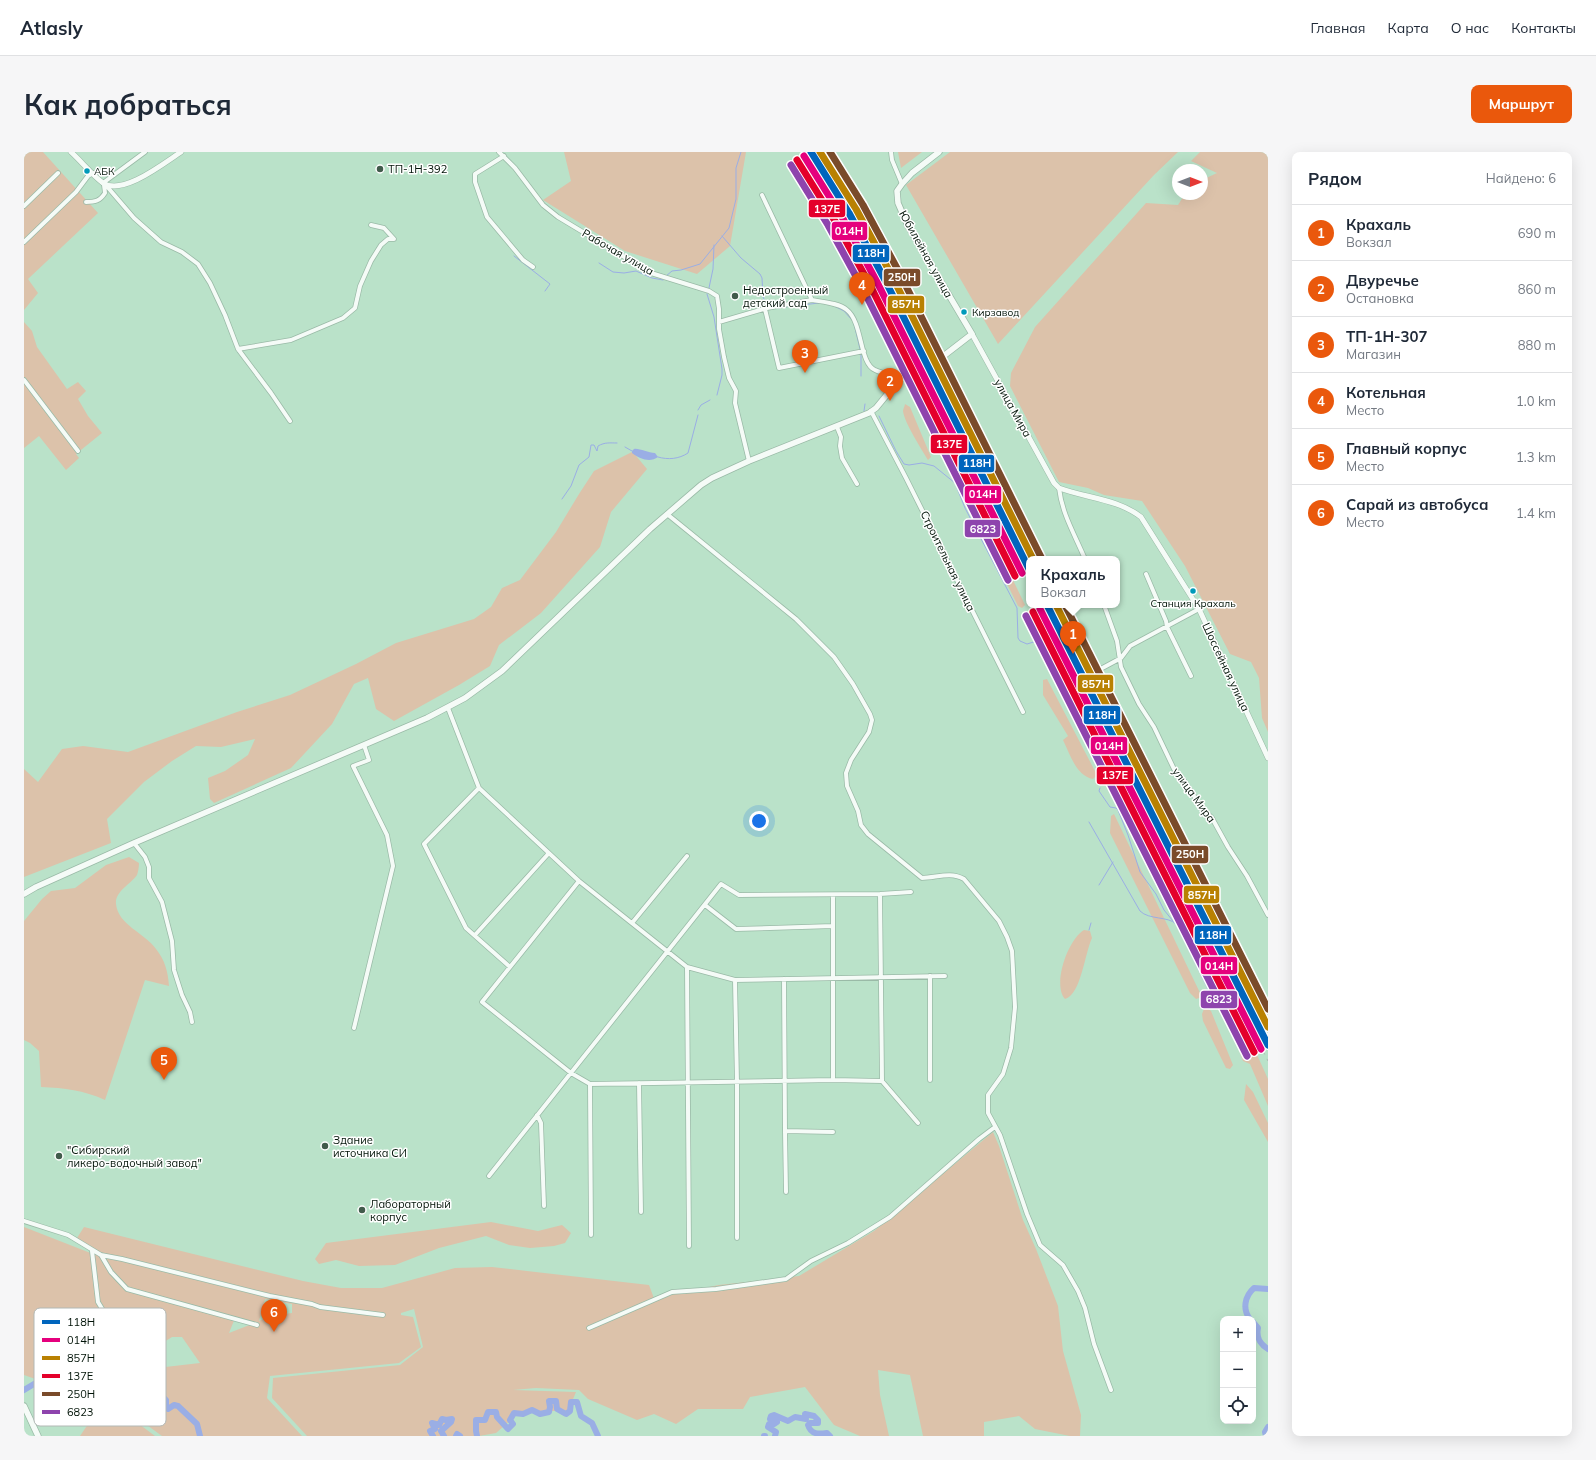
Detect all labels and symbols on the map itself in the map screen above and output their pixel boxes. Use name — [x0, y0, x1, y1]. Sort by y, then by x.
place label: ТП-1Н-392 — [388, 162, 448, 176]
marker: ТП-1Н-392 — [375, 164, 385, 174]
north arrow — [1172, 164, 1208, 200]
place label: АБК — [94, 165, 115, 178]
marker: АБК — [82, 166, 92, 176]
line badge: 137Е — [808, 199, 846, 218]
text: 137Е — [814, 202, 841, 216]
street label: Юбилейная улица — [896, 208, 956, 300]
line badge: 014Н — [831, 221, 868, 241]
text: 014Н — [835, 224, 863, 238]
street label: Рабочая улица — [580, 226, 656, 278]
line badge: 118Н — [852, 244, 890, 263]
text: 118Н — [857, 246, 885, 260]
line badge: 250Н — [883, 268, 921, 287]
text: 250Н — [888, 270, 916, 284]
pin: 4 — [849, 272, 875, 305]
place label: Недостроенный детский сад — [743, 283, 828, 310]
marker: Недостроенный детский сад — [730, 291, 740, 301]
line badge: 857Н — [887, 295, 925, 314]
text: 857Н — [892, 297, 920, 311]
place label: Кирзавод — [972, 306, 1019, 319]
marker: Кирзавод — [959, 307, 969, 317]
pin: 3 — [792, 340, 818, 373]
pin: 2 — [877, 368, 903, 401]
street label: улица Мира — [991, 376, 1035, 440]
line badge: 137Е — [930, 434, 968, 454]
text: 137Е — [936, 437, 963, 451]
line badge: 118Н — [958, 454, 995, 473]
text: 118Н — [963, 456, 991, 470]
line badge: 014Н — [964, 485, 1002, 504]
text: 014Н — [969, 487, 997, 501]
street label: Строительная улица — [918, 508, 978, 614]
line badge: 6823 — [964, 519, 1001, 538]
text: 6823 — [970, 522, 997, 536]
marker: Станция Крахаль — [1188, 586, 1198, 596]
place label: Станция Крахаль — [1150, 597, 1236, 610]
street label: Шоссейная улица — [1199, 620, 1253, 714]
pin: 1 — [1060, 621, 1086, 654]
line badge: 857Н — [1077, 674, 1114, 693]
text: 857Н — [1082, 677, 1110, 691]
line badge: 118Н — [1083, 705, 1121, 725]
text: 118Н — [1088, 708, 1116, 722]
line badge: 014Н — [1090, 736, 1128, 755]
text: 014Н — [1095, 739, 1123, 753]
street label: улица Мира — [1169, 765, 1219, 825]
line badge: 137Е — [1096, 766, 1134, 785]
text: 137Е — [1102, 768, 1129, 782]
your location — [749, 811, 769, 831]
line badge: 250Н — [1171, 845, 1209, 864]
text: 250Н — [1176, 847, 1204, 861]
line badge: 857Н — [1183, 885, 1220, 904]
text: 857Н — [1188, 888, 1216, 902]
line badge: 118Н — [1194, 925, 1232, 945]
text: 118Н — [1199, 928, 1227, 942]
line badge: 014Н — [1200, 956, 1238, 975]
text: 014Н — [1205, 959, 1233, 973]
line badge: 6823 — [1200, 990, 1238, 1009]
text: 6823 — [1206, 992, 1233, 1006]
pin: 5 — [151, 1047, 177, 1080]
place label: Здание источника СИ — [333, 1133, 407, 1160]
marker: Здание источника СИ — [320, 1141, 330, 1151]
place label: "Сибирский ликеро-водочный завод" — [67, 1143, 202, 1170]
marker: "Сибирский ликеро-водочный завод" — [54, 1151, 64, 1161]
place label: Лабораторный корпус — [370, 1197, 451, 1224]
marker: Лабораторный корпус — [357, 1205, 367, 1215]
pin: 6 — [261, 1299, 287, 1332]
legend — [34, 1308, 166, 1426]
text: 118Н — [67, 1315, 95, 1329]
text: 014Н — [67, 1333, 95, 1347]
text: 857Н — [67, 1351, 95, 1365]
text: 137Е — [67, 1369, 93, 1383]
text: 250Н — [67, 1387, 95, 1401]
text: 6823 — [67, 1405, 93, 1419]

